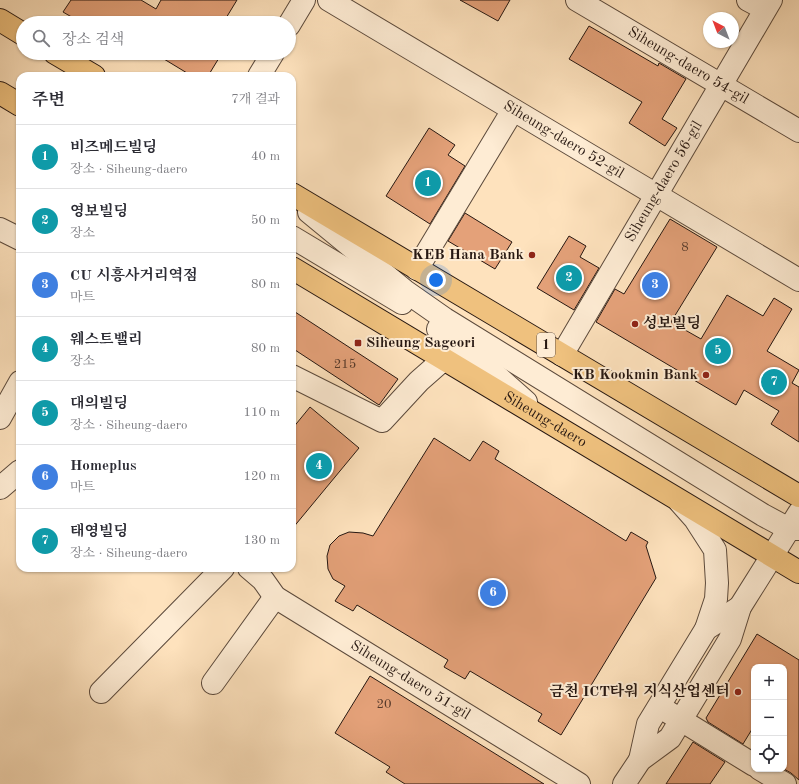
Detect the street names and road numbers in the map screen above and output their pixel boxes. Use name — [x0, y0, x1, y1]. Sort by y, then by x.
street label: Siheung-daero 54-gil — [625, 24, 751, 107]
street label: Siheung-daero 52-gil — [501, 98, 626, 181]
street label: Siheung-daero 56-gil — [623, 119, 705, 245]
road number: 1 — [537, 333, 555, 357]
street label: Siheung-daero — [501, 389, 589, 450]
street label: Siheung-daero 51-gil — [348, 638, 473, 723]

